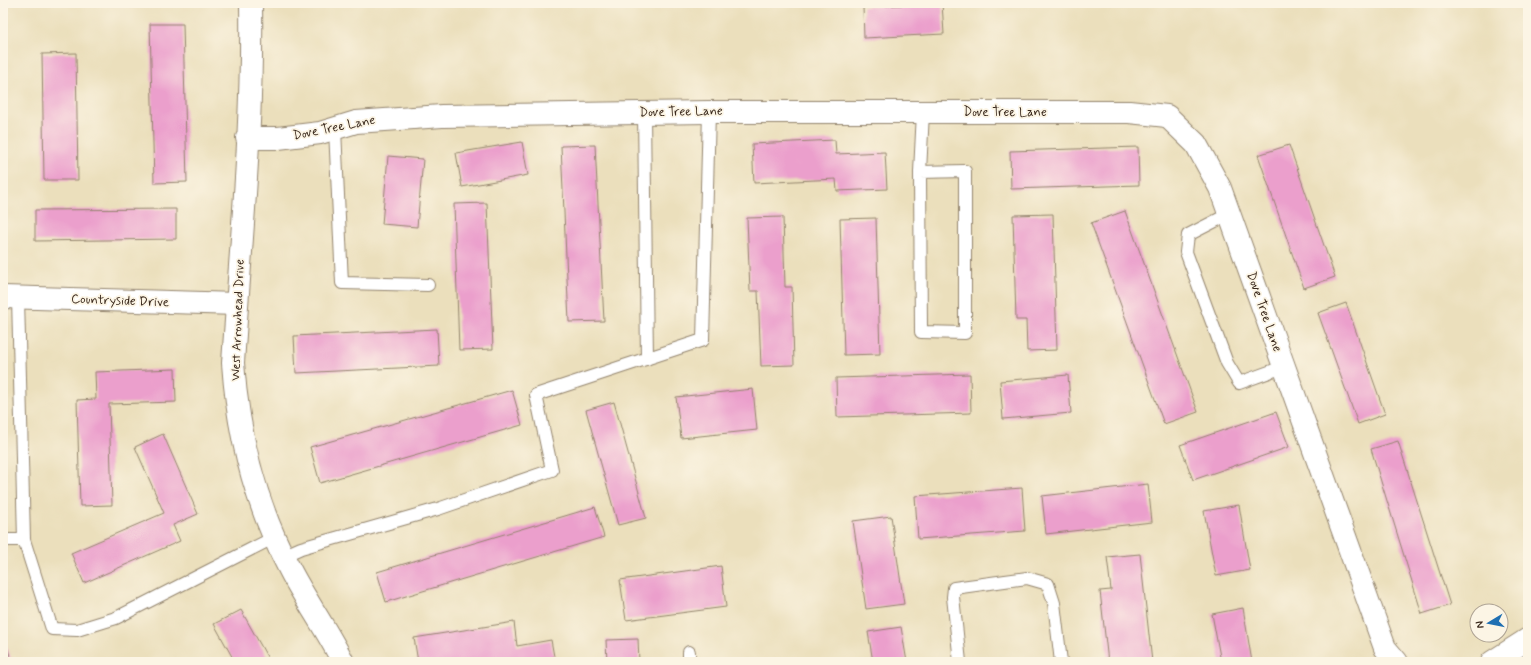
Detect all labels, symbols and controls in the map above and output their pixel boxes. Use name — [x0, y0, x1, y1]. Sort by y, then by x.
street label: Dove Tree Lane — [639, 103, 723, 121]
street label: Dove Tree Lane — [963, 104, 1047, 121]
street label: Dove Tree Lane — [291, 112, 377, 144]
street label: West Arrowhead Drive — [227, 259, 249, 381]
street label: Dove Tree Lane — [1242, 270, 1286, 354]
street label: Countryside Drive — [71, 291, 169, 311]
north arrow — [1469, 603, 1509, 643]
text: N — [1473, 620, 1488, 629]

